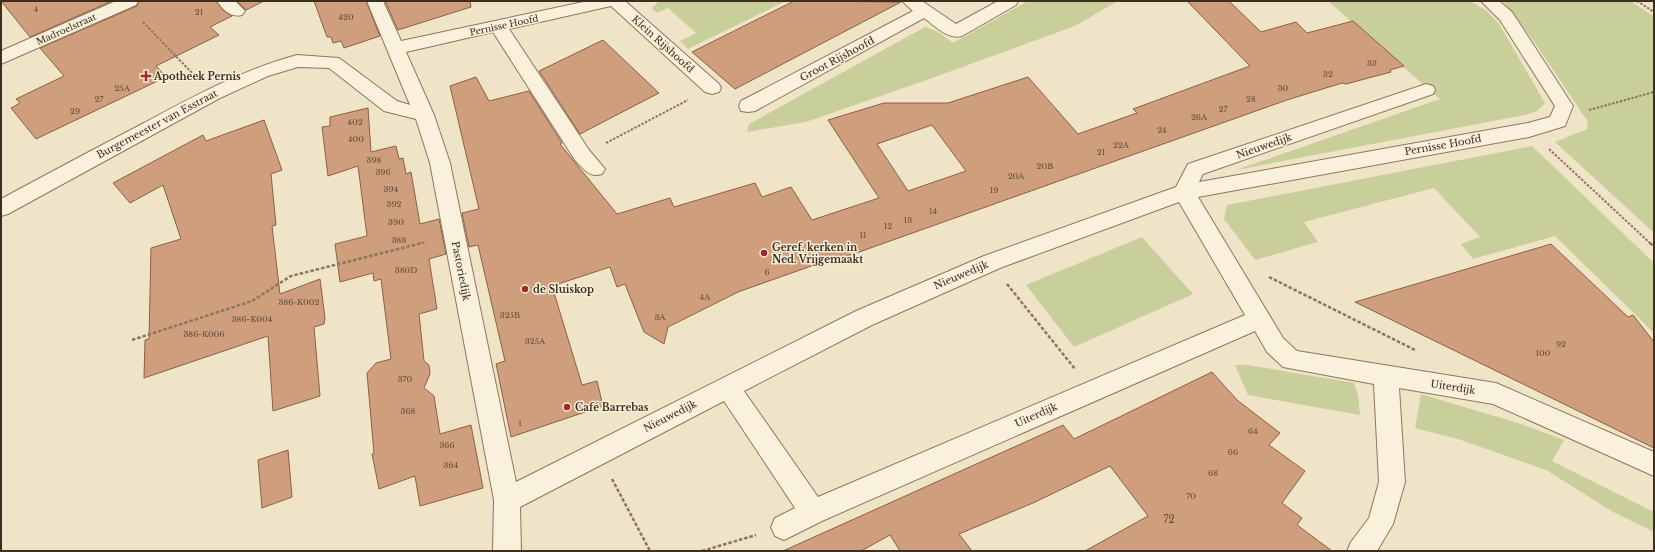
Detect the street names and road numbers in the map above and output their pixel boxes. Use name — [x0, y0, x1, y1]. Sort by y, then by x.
street label: Madroelstraat — [34, 11, 98, 47]
street label: Pernisse Hoofd — [469, 12, 539, 38]
street label: Klein Rijshoofd — [629, 13, 697, 76]
street label: Groot Rijshoofd — [797, 34, 877, 84]
street label: Burgemeester van Esstraat — [94, 86, 220, 161]
street label: Nieuwedijk — [1234, 130, 1294, 162]
street label: Pernisse Hoofd — [1404, 132, 1483, 158]
street label: Pastoriedijk — [449, 240, 473, 303]
street label: Nieuwedijk — [932, 257, 991, 292]
street label: Uiterdijk — [1430, 377, 1477, 397]
street label: Nieuwedijk — [641, 397, 700, 435]
street label: Uiterdijk — [1013, 399, 1060, 430]

